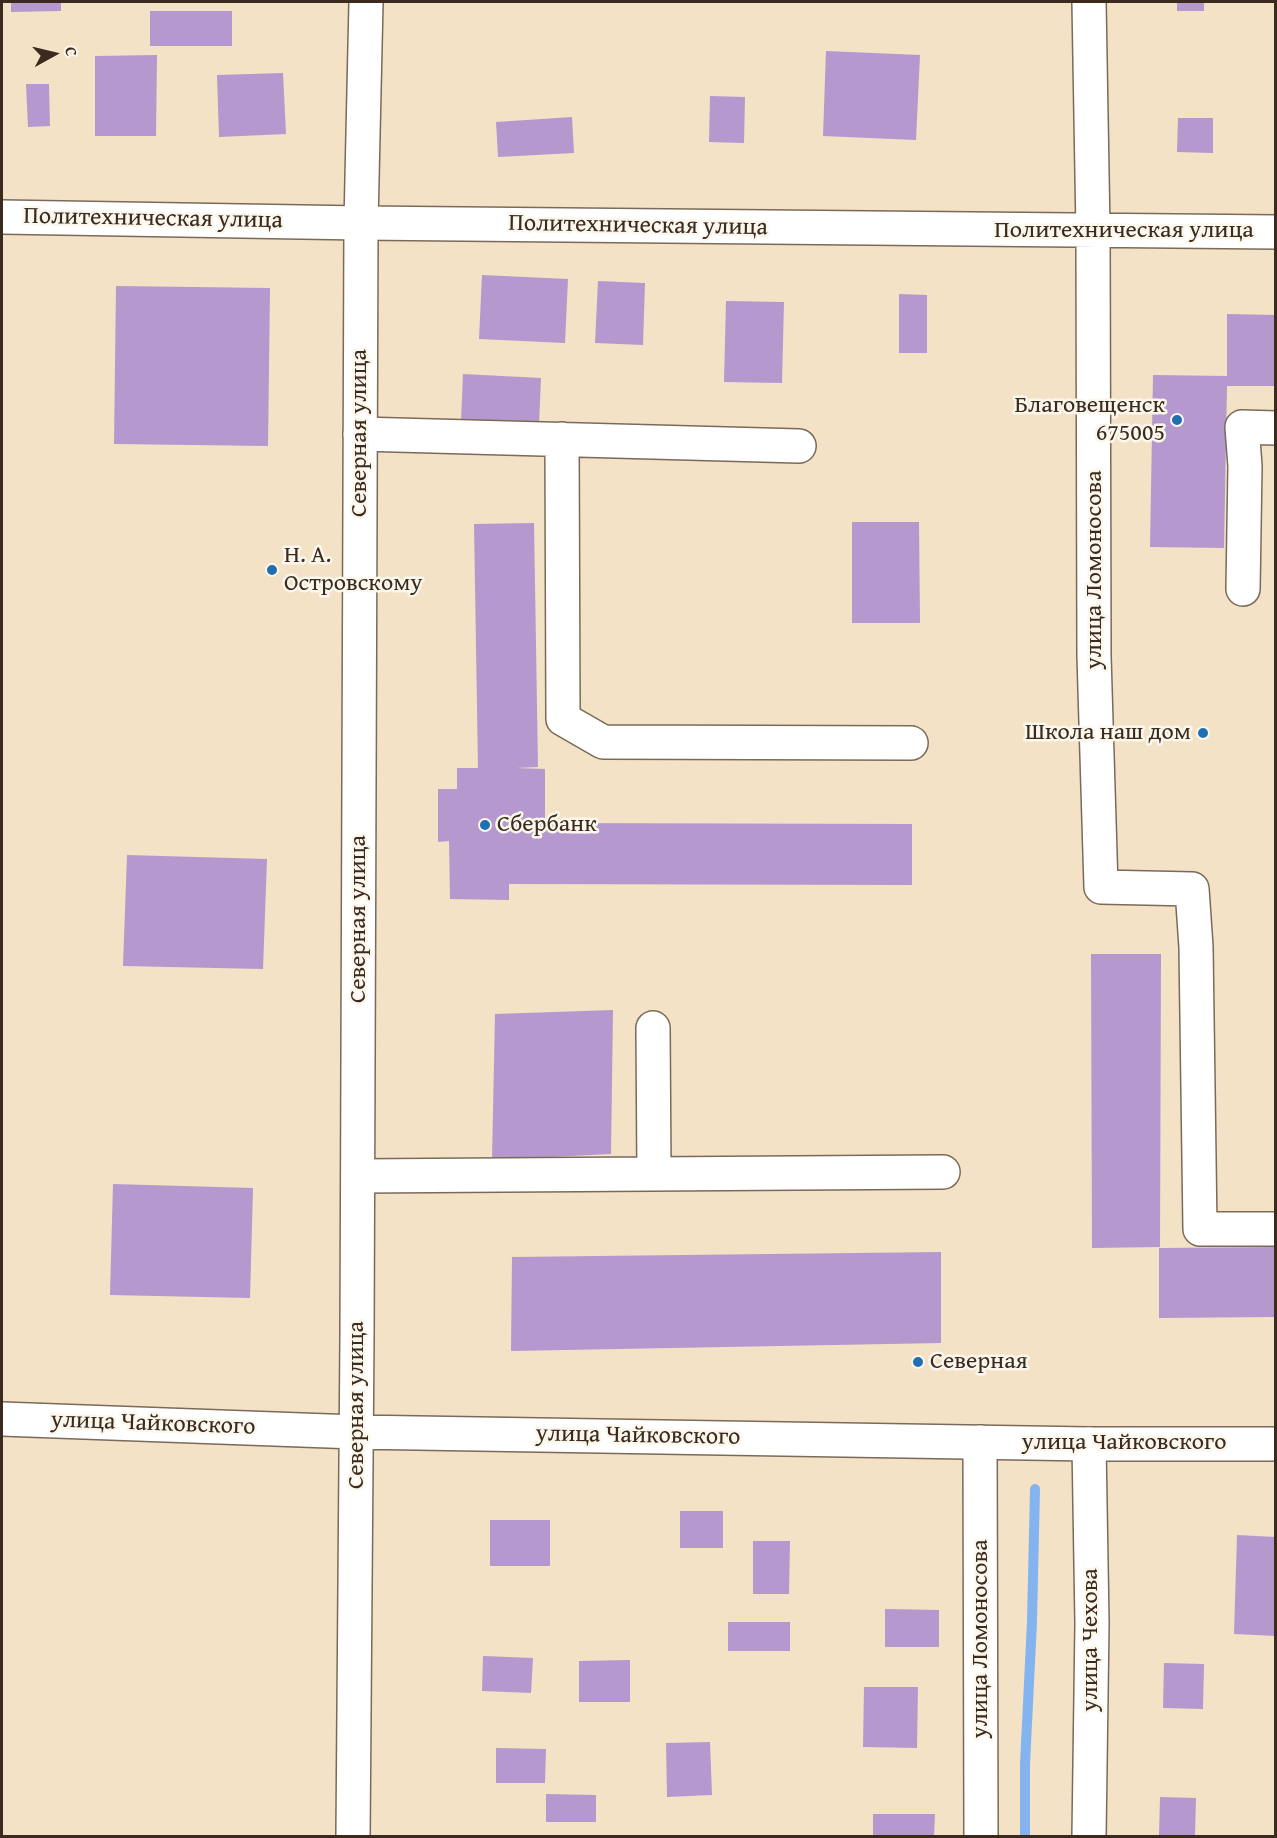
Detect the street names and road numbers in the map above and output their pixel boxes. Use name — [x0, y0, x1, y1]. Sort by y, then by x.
street label: Политехническая улица — [23, 202, 283, 236]
street label: Политехническая улица — [508, 209, 768, 243]
street label: Политехническая улица — [994, 217, 1254, 245]
street label: Северная улица — [346, 349, 374, 517]
street label: улица Ломоносова — [1081, 470, 1109, 670]
street label: Северная улица — [345, 835, 373, 1003]
street label: Северная улица — [343, 1321, 371, 1489]
street label: улица Чайковского — [50, 1406, 256, 1442]
street label: улица Чайковского — [535, 1420, 741, 1452]
street label: улица Чайковского — [1022, 1429, 1226, 1457]
street label: улица Ломоносова — [967, 1539, 995, 1739]
street label: улица Чехова — [1077, 1568, 1105, 1712]

